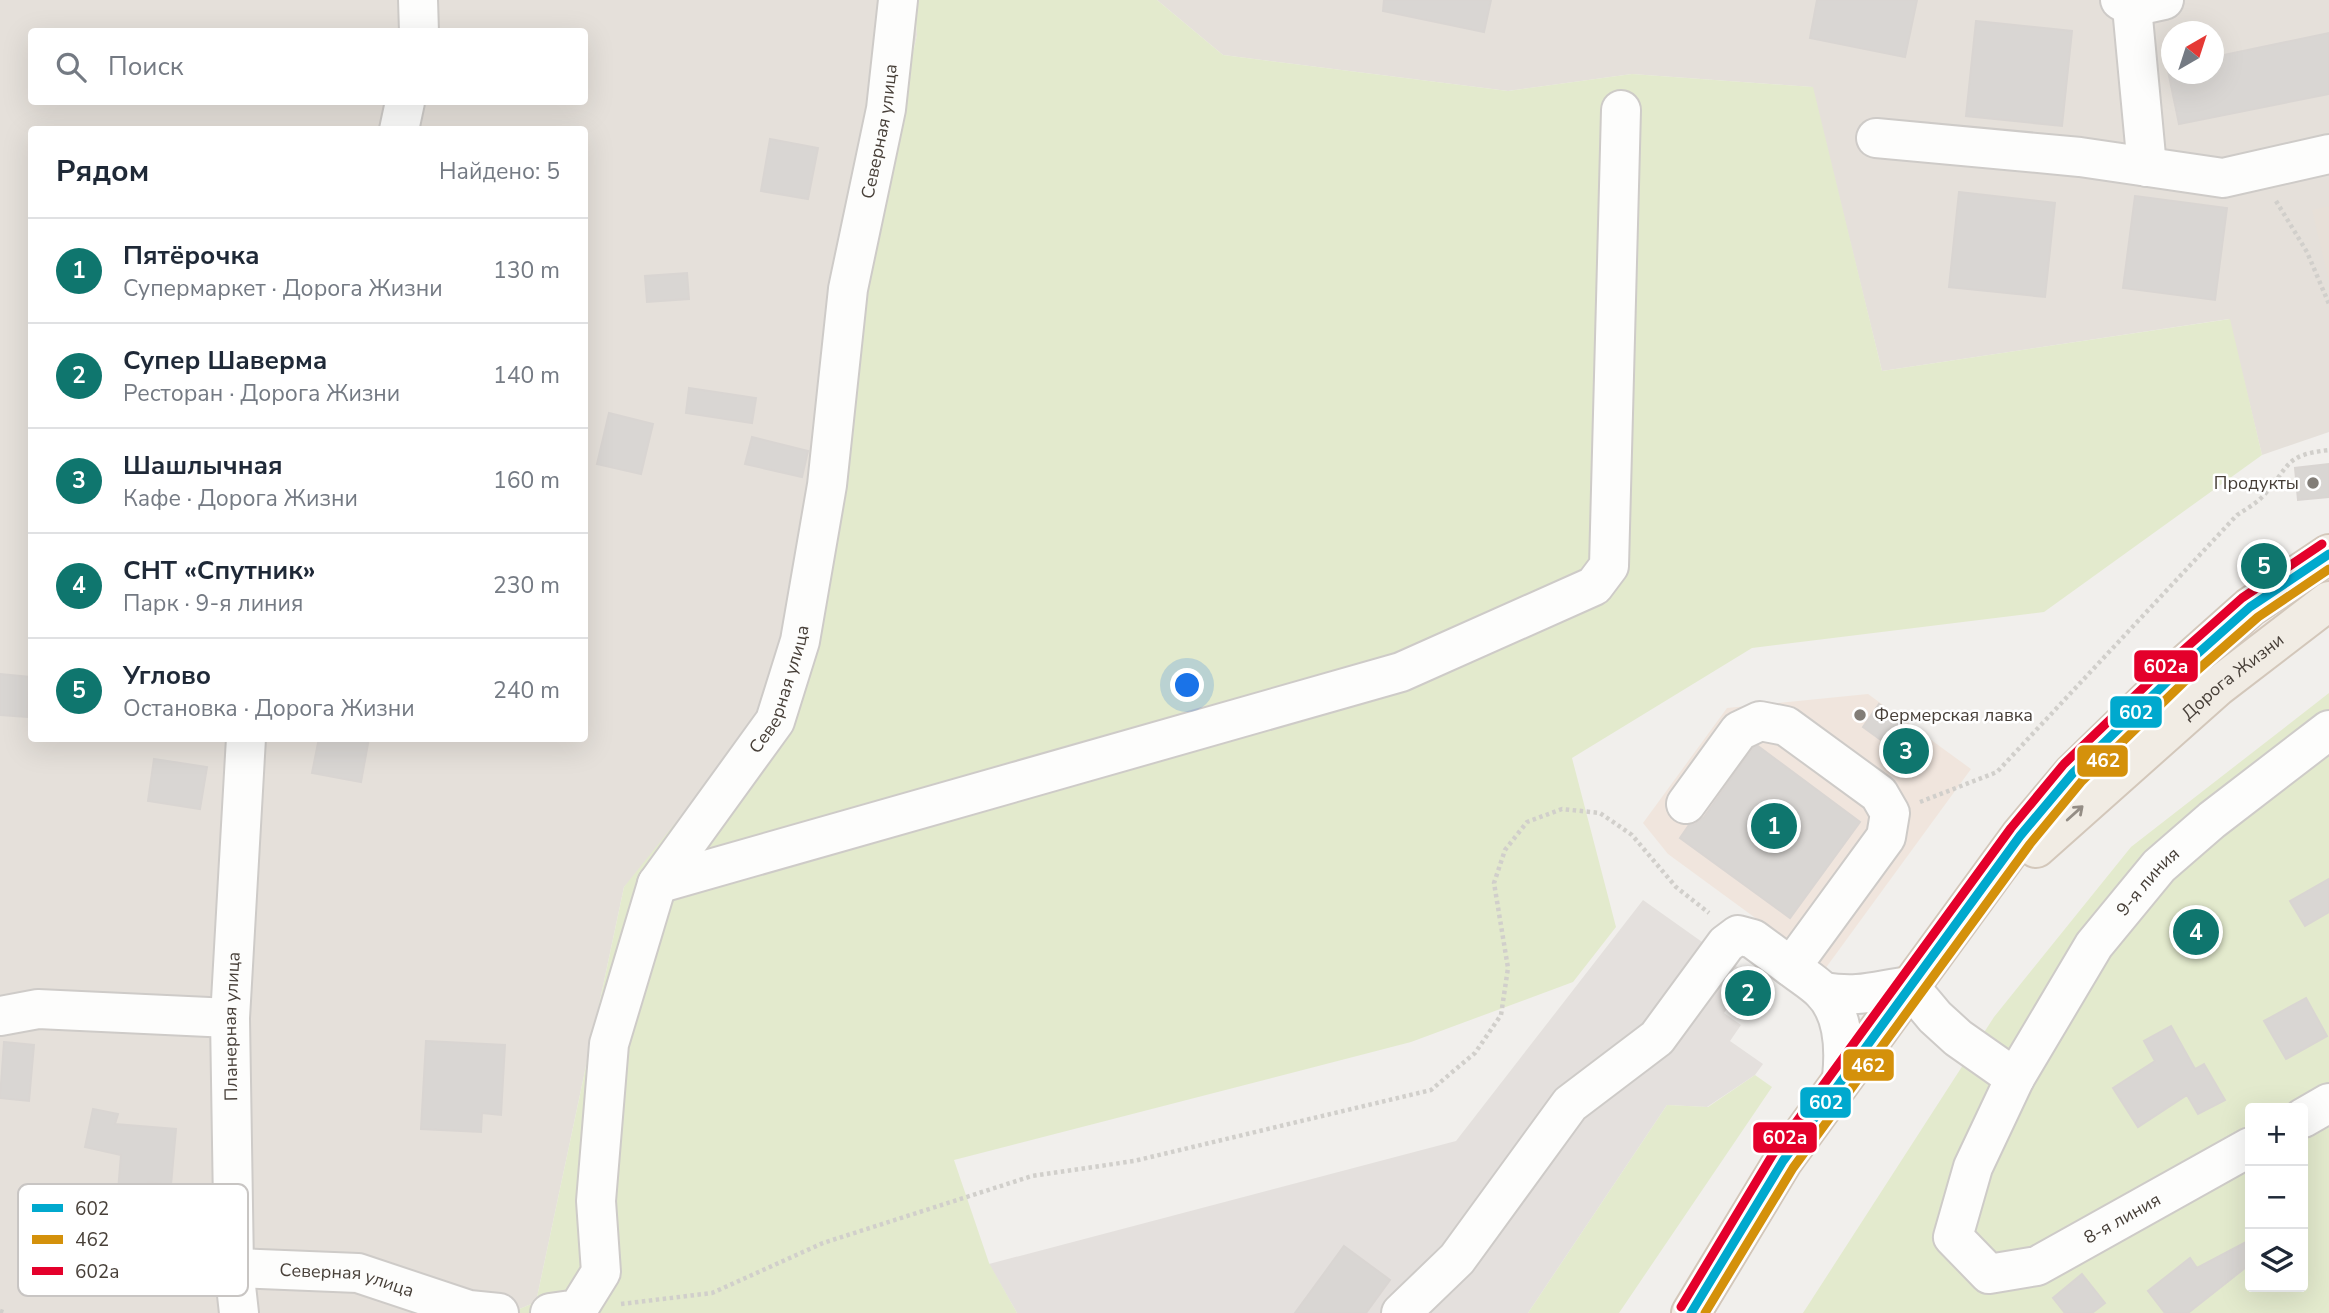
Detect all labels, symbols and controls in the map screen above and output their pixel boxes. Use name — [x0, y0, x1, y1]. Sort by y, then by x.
north arrow — [2161, 21, 2224, 84]
search box — [28, 28, 588, 105]
icon: search — [52, 48, 90, 86]
text: Поиск — [108, 49, 184, 84]
street label: Северная улица — [855, 63, 903, 201]
text: Рядом — [56, 151, 149, 192]
text: Найдено: 5 — [439, 156, 560, 187]
text: Пятёрочка — [123, 238, 260, 273]
text: 1 — [72, 255, 86, 286]
text: 130 m — [493, 255, 560, 286]
text: Супермаркет · Дорога Жизни — [123, 273, 443, 304]
text: Супер Шаверма — [123, 343, 327, 378]
text: 2 — [72, 360, 86, 391]
text: 140 m — [493, 360, 560, 391]
text: Ресторан · Дорога Жизни — [123, 378, 400, 409]
text: Шашлычная — [123, 448, 283, 483]
text: 3 — [72, 465, 86, 496]
text: 160 m — [493, 465, 560, 496]
place label: Продукты — [2214, 471, 2299, 495]
marker: Продукты — [2305, 475, 2321, 491]
text: Кафе · Дорога Жизни — [123, 483, 358, 514]
pin: 5 — [2241, 540, 2287, 592]
text: СНТ «Спутник» — [123, 553, 316, 588]
text: 4 — [72, 570, 86, 601]
text: 230 m — [493, 570, 560, 601]
text: Парк · 9-я линия — [123, 588, 303, 619]
street label: Северная улица — [743, 623, 815, 758]
street label: Дорога Жизни — [2176, 628, 2289, 725]
line badge: 602а — [2133, 649, 2199, 683]
text: 602а — [2144, 654, 2188, 680]
text: Углово — [123, 658, 211, 693]
your location — [1170, 668, 1204, 702]
text: 5 — [72, 675, 86, 706]
text: 240 m — [493, 675, 560, 706]
text: Остановка · Дорога Жизни — [123, 693, 415, 724]
line badge: 602 — [2109, 695, 2163, 729]
text: 602 — [2119, 700, 2153, 726]
place label: Фермерская лавка — [1874, 703, 2033, 727]
marker: Фермерская лавка — [1852, 707, 1868, 723]
pin: 3 — [1883, 725, 1929, 777]
line badge: 462 — [2076, 744, 2129, 778]
text: 462 — [2086, 748, 2120, 774]
pin: 1 — [1751, 800, 1797, 852]
one-way arrow — [2066, 804, 2083, 821]
street label: 9-я линия — [2111, 842, 2184, 921]
pin: 4 — [2173, 906, 2219, 958]
street label: Планерная улица — [218, 951, 246, 1101]
pin: 2 — [1725, 967, 1771, 1019]
line badge: 462 — [1842, 1048, 1895, 1082]
text: 462 — [1851, 1053, 1885, 1079]
line badge: 602 — [1799, 1086, 1852, 1119]
text: 602 — [1809, 1090, 1843, 1116]
map controls — [2245, 1103, 2308, 1292]
button: + — [2245, 1103, 2308, 1166]
line badge: 602а — [1752, 1121, 1818, 1154]
text: 602а — [1763, 1125, 1807, 1151]
button: − — [2245, 1166, 2308, 1229]
legend — [18, 1184, 248, 1296]
street label: 8-я линия — [2079, 1187, 2165, 1250]
text: 602 — [75, 1196, 109, 1222]
text: 462 — [75, 1227, 109, 1253]
button: layers — [2245, 1229, 2308, 1292]
street label: Северная улица — [279, 1258, 417, 1303]
text: 602а — [75, 1259, 119, 1285]

